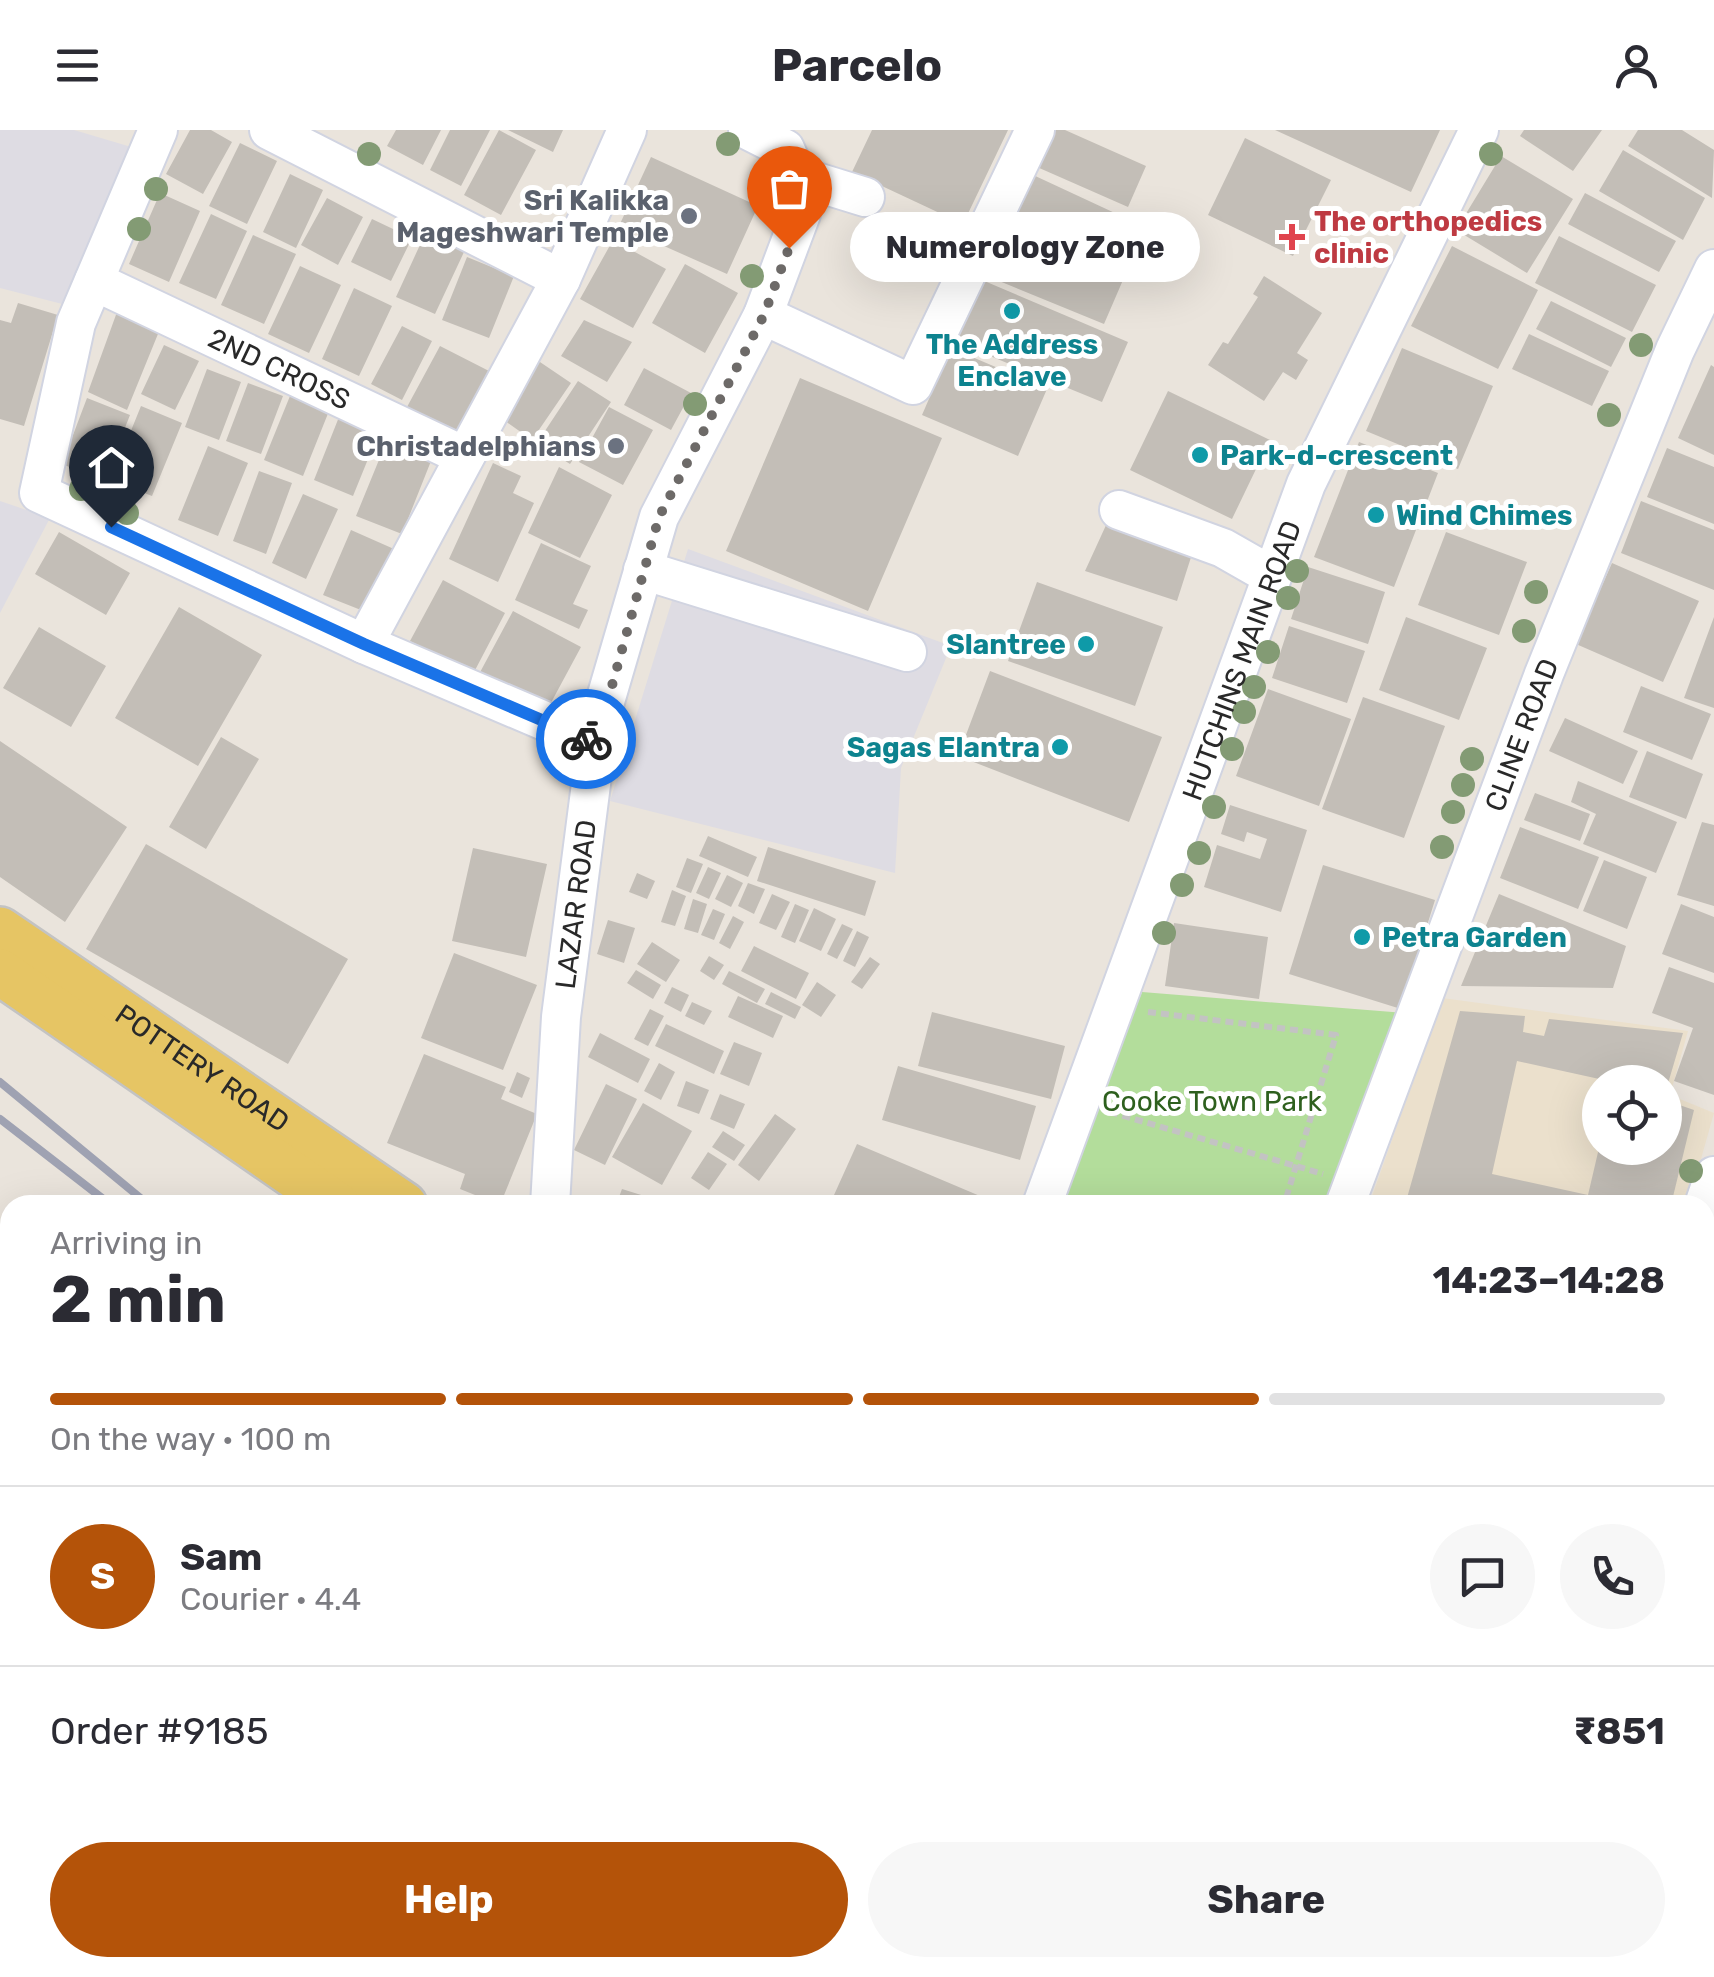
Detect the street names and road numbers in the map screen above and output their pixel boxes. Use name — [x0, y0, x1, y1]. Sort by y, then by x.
street label: 2ND CROSS — [203, 322, 355, 417]
street label: HUTCHINS MAIN ROAD — [1176, 516, 1308, 805]
street label: CLINE ROAD — [1478, 654, 1565, 816]
street label: LAZAR ROAD — [549, 818, 603, 991]
street label: POTTERY ROAD — [109, 998, 295, 1139]

